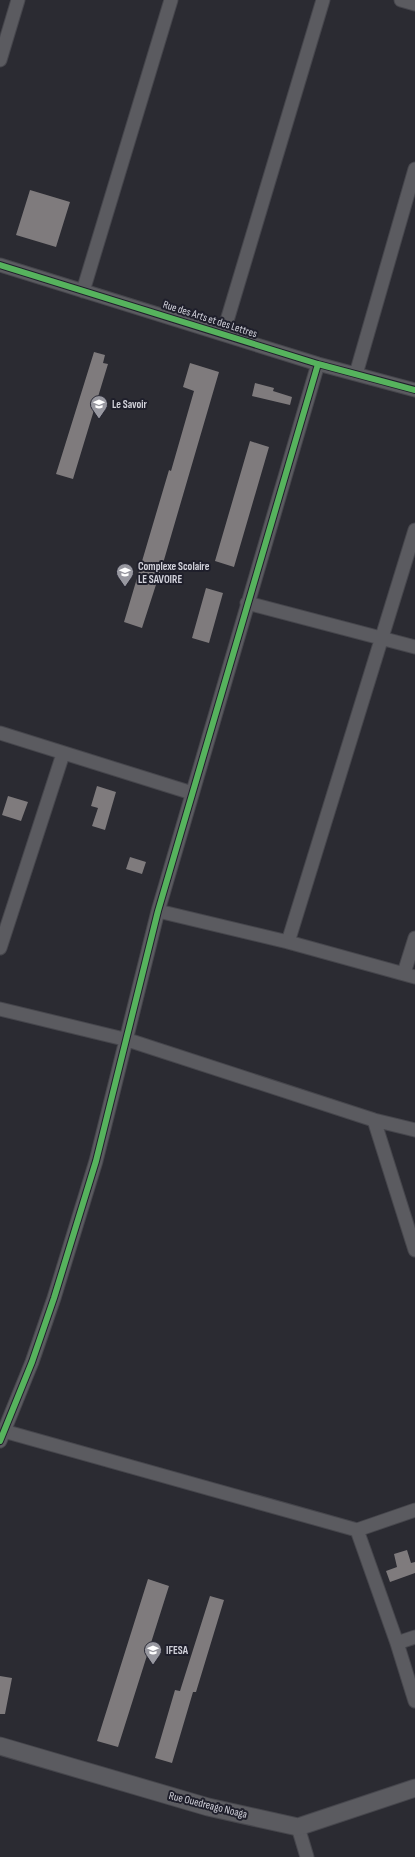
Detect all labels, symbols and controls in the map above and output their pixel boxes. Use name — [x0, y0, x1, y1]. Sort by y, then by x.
street label: Rue des Arts et des Lettres — [161, 298, 259, 340]
school or university icon: Le Savoir — [89, 394, 109, 419]
place label: Le Savoir — [112, 398, 148, 411]
place label: Complexe Scolaire LE SAVOIRE — [138, 560, 210, 586]
school or university icon: Complexe Scolaire LE SAVOIRE — [115, 562, 135, 587]
school or university icon: IFESA — [143, 1640, 163, 1665]
place label: IFESA — [166, 1644, 189, 1657]
street label: Rue Ouedreago Noaga — [168, 1789, 248, 1821]

